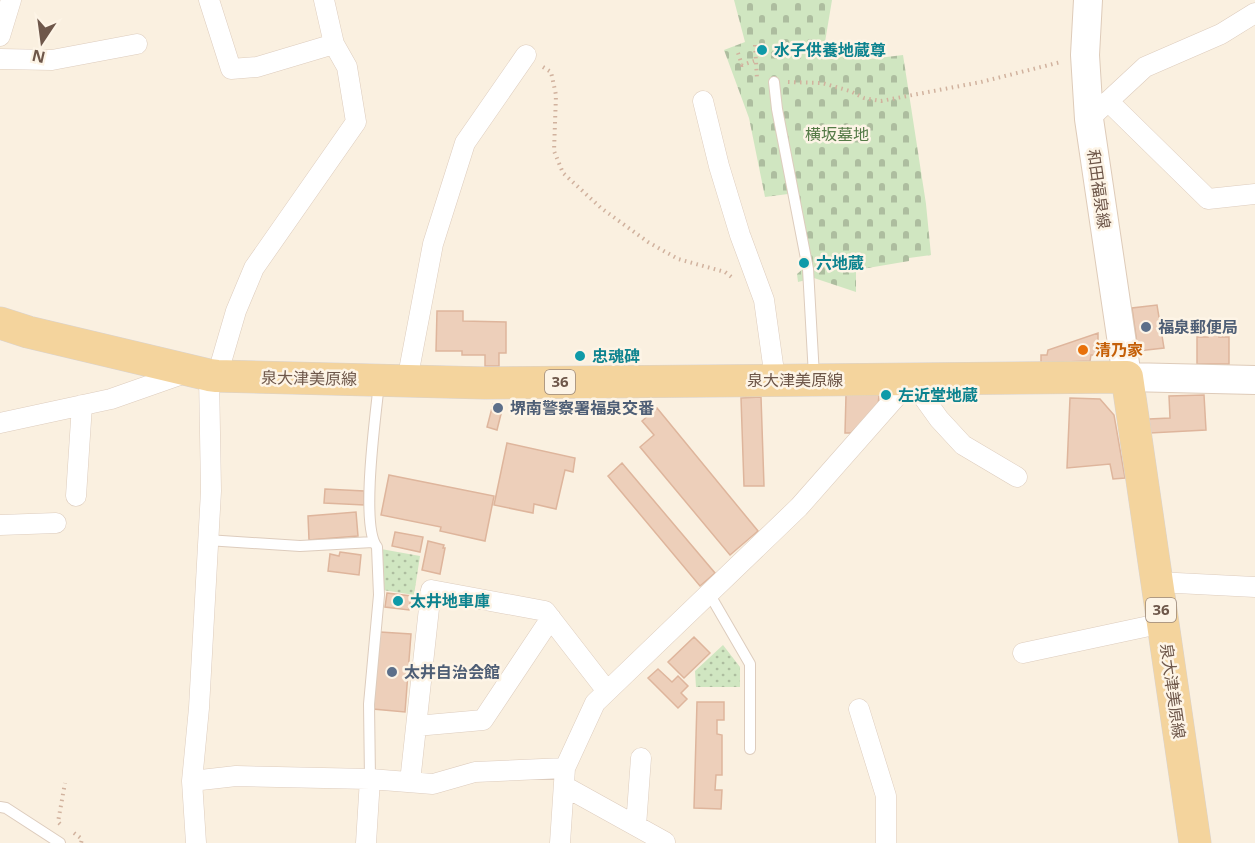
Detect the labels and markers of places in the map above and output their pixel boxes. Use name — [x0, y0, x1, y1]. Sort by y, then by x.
place label: 水子供養地蔵尊 — [774, 39, 886, 61]
marker: 水子供養地蔵尊 — [755, 43, 769, 57]
place label: 六地蔵 — [816, 252, 864, 274]
marker: 六地蔵 — [797, 256, 811, 270]
place label: 福泉郵便局 — [1158, 316, 1238, 338]
marker: 福泉郵便局 — [1139, 320, 1153, 334]
place label: 清乃家 — [1095, 339, 1143, 361]
marker: 清乃家 — [1076, 343, 1090, 357]
place label: 忠魂碑 — [592, 345, 640, 367]
marker: 忠魂碑 — [573, 349, 587, 363]
place label: 左近堂地蔵 — [898, 384, 978, 406]
marker: 左近堂地蔵 — [879, 388, 893, 402]
place label: 堺南警察署福泉交番 — [510, 397, 654, 419]
marker: 堺南警察署福泉交番 — [491, 401, 505, 415]
place label: 太井地車庫 — [410, 590, 490, 612]
marker: 太井地車庫 — [391, 594, 405, 608]
place label: 太井自治会館 — [404, 661, 500, 683]
marker: 太井自治会館 — [385, 665, 399, 679]

